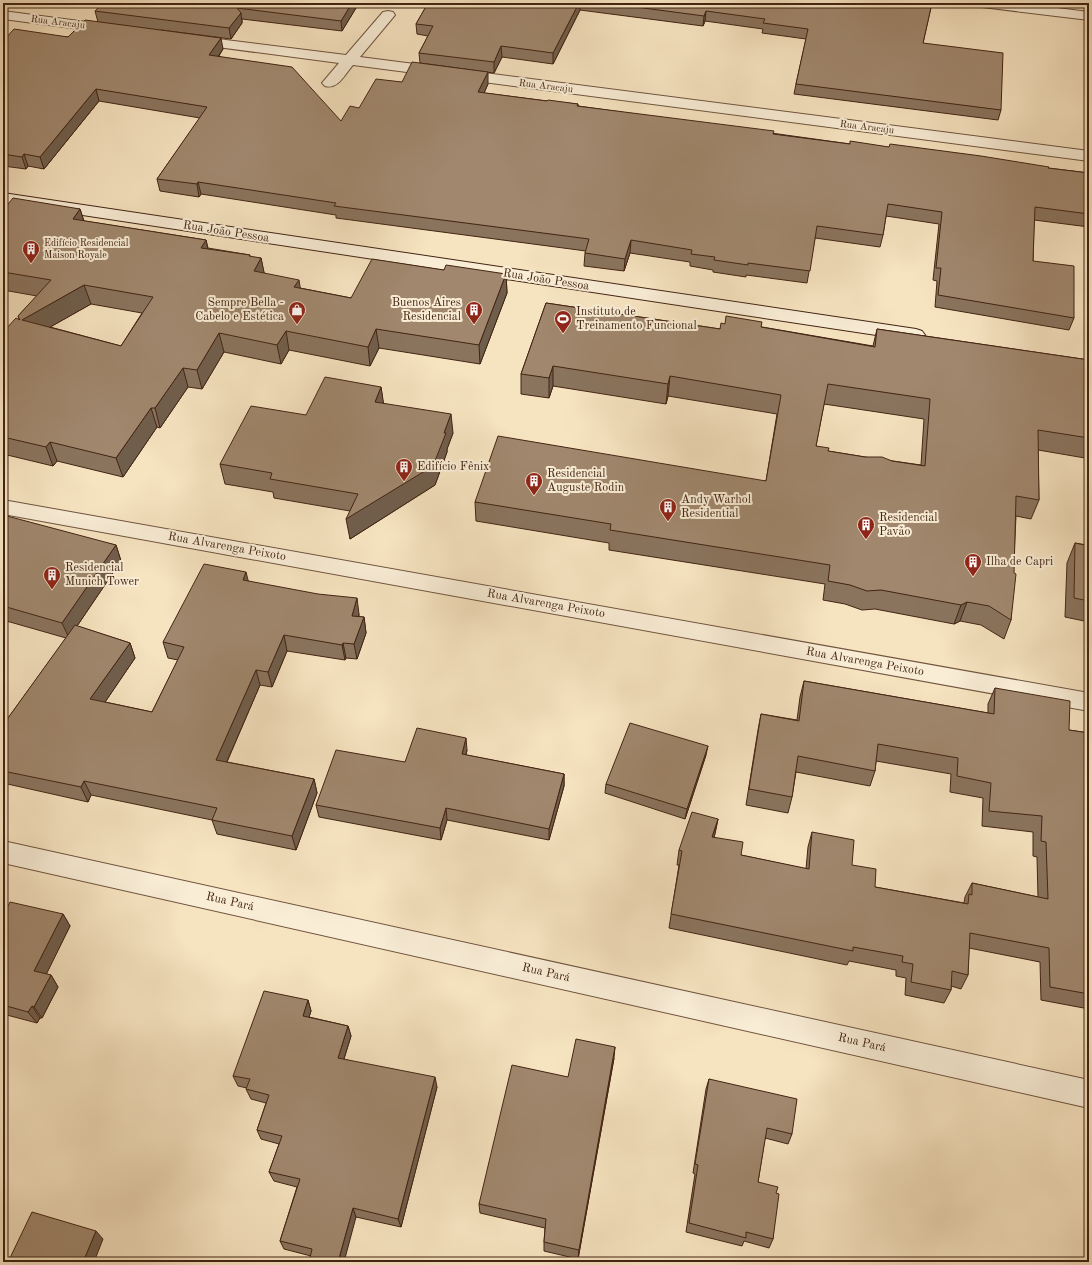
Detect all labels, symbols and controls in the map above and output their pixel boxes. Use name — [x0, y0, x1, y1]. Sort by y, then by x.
street label: Rua Aracaju — [30, 14, 86, 30]
street label: Rua Aracaju — [518, 78, 574, 94]
street label: Rua Aracaju — [839, 119, 895, 135]
street label: Rua João Pessoa — [182, 219, 270, 245]
place label: Edifício Residencial Maison Royale — [44, 238, 129, 260]
building icon: Edifício Residencial Maison Royale — [21, 239, 41, 264]
street label: Rua João Pessoa — [502, 267, 590, 293]
place label: Sempre Bella - Cabelo e Estética — [195, 297, 284, 323]
place label: Buenos Aires Residencial — [392, 297, 461, 323]
shop icon: Sempre Bella - Cabelo e Estética — [287, 300, 307, 325]
building icon: Buenos Aires Residencial — [464, 300, 484, 325]
place label: Instituto de Treinamento Funcional — [576, 306, 697, 332]
sports icon: Instituto de Treinamento Funcional — [553, 309, 573, 334]
building icon: Edifício Fênix — [394, 457, 414, 482]
place label: Edifício Fênix — [417, 461, 489, 473]
place label: Residencial Auguste Rodin — [547, 468, 625, 494]
building icon: Residencial Auguste Rodin — [524, 471, 544, 496]
place label: Andy Warhol Residential — [681, 494, 751, 520]
building icon: Andy Warhol Residential — [658, 497, 678, 522]
place label: Residencial Pavão — [879, 512, 937, 538]
building icon: Residencial Pavão — [856, 515, 876, 540]
street label: Rua Alvarenga Peixoto — [167, 531, 287, 563]
building icon: Ilha de Capri — [963, 552, 983, 577]
place label: Ilha de Capri — [986, 556, 1053, 568]
place label: Residencial Munich Tower — [65, 562, 139, 588]
building icon: Residencial Munich Tower — [42, 565, 62, 590]
street label: Rua Alvarenga Peixoto — [486, 588, 606, 620]
street label: Rua Alvarenga Peixoto — [805, 646, 925, 678]
street label: Rua Pará — [205, 891, 255, 913]
street label: Rua Pará — [521, 962, 571, 984]
street label: Rua Pará — [837, 1032, 887, 1054]

